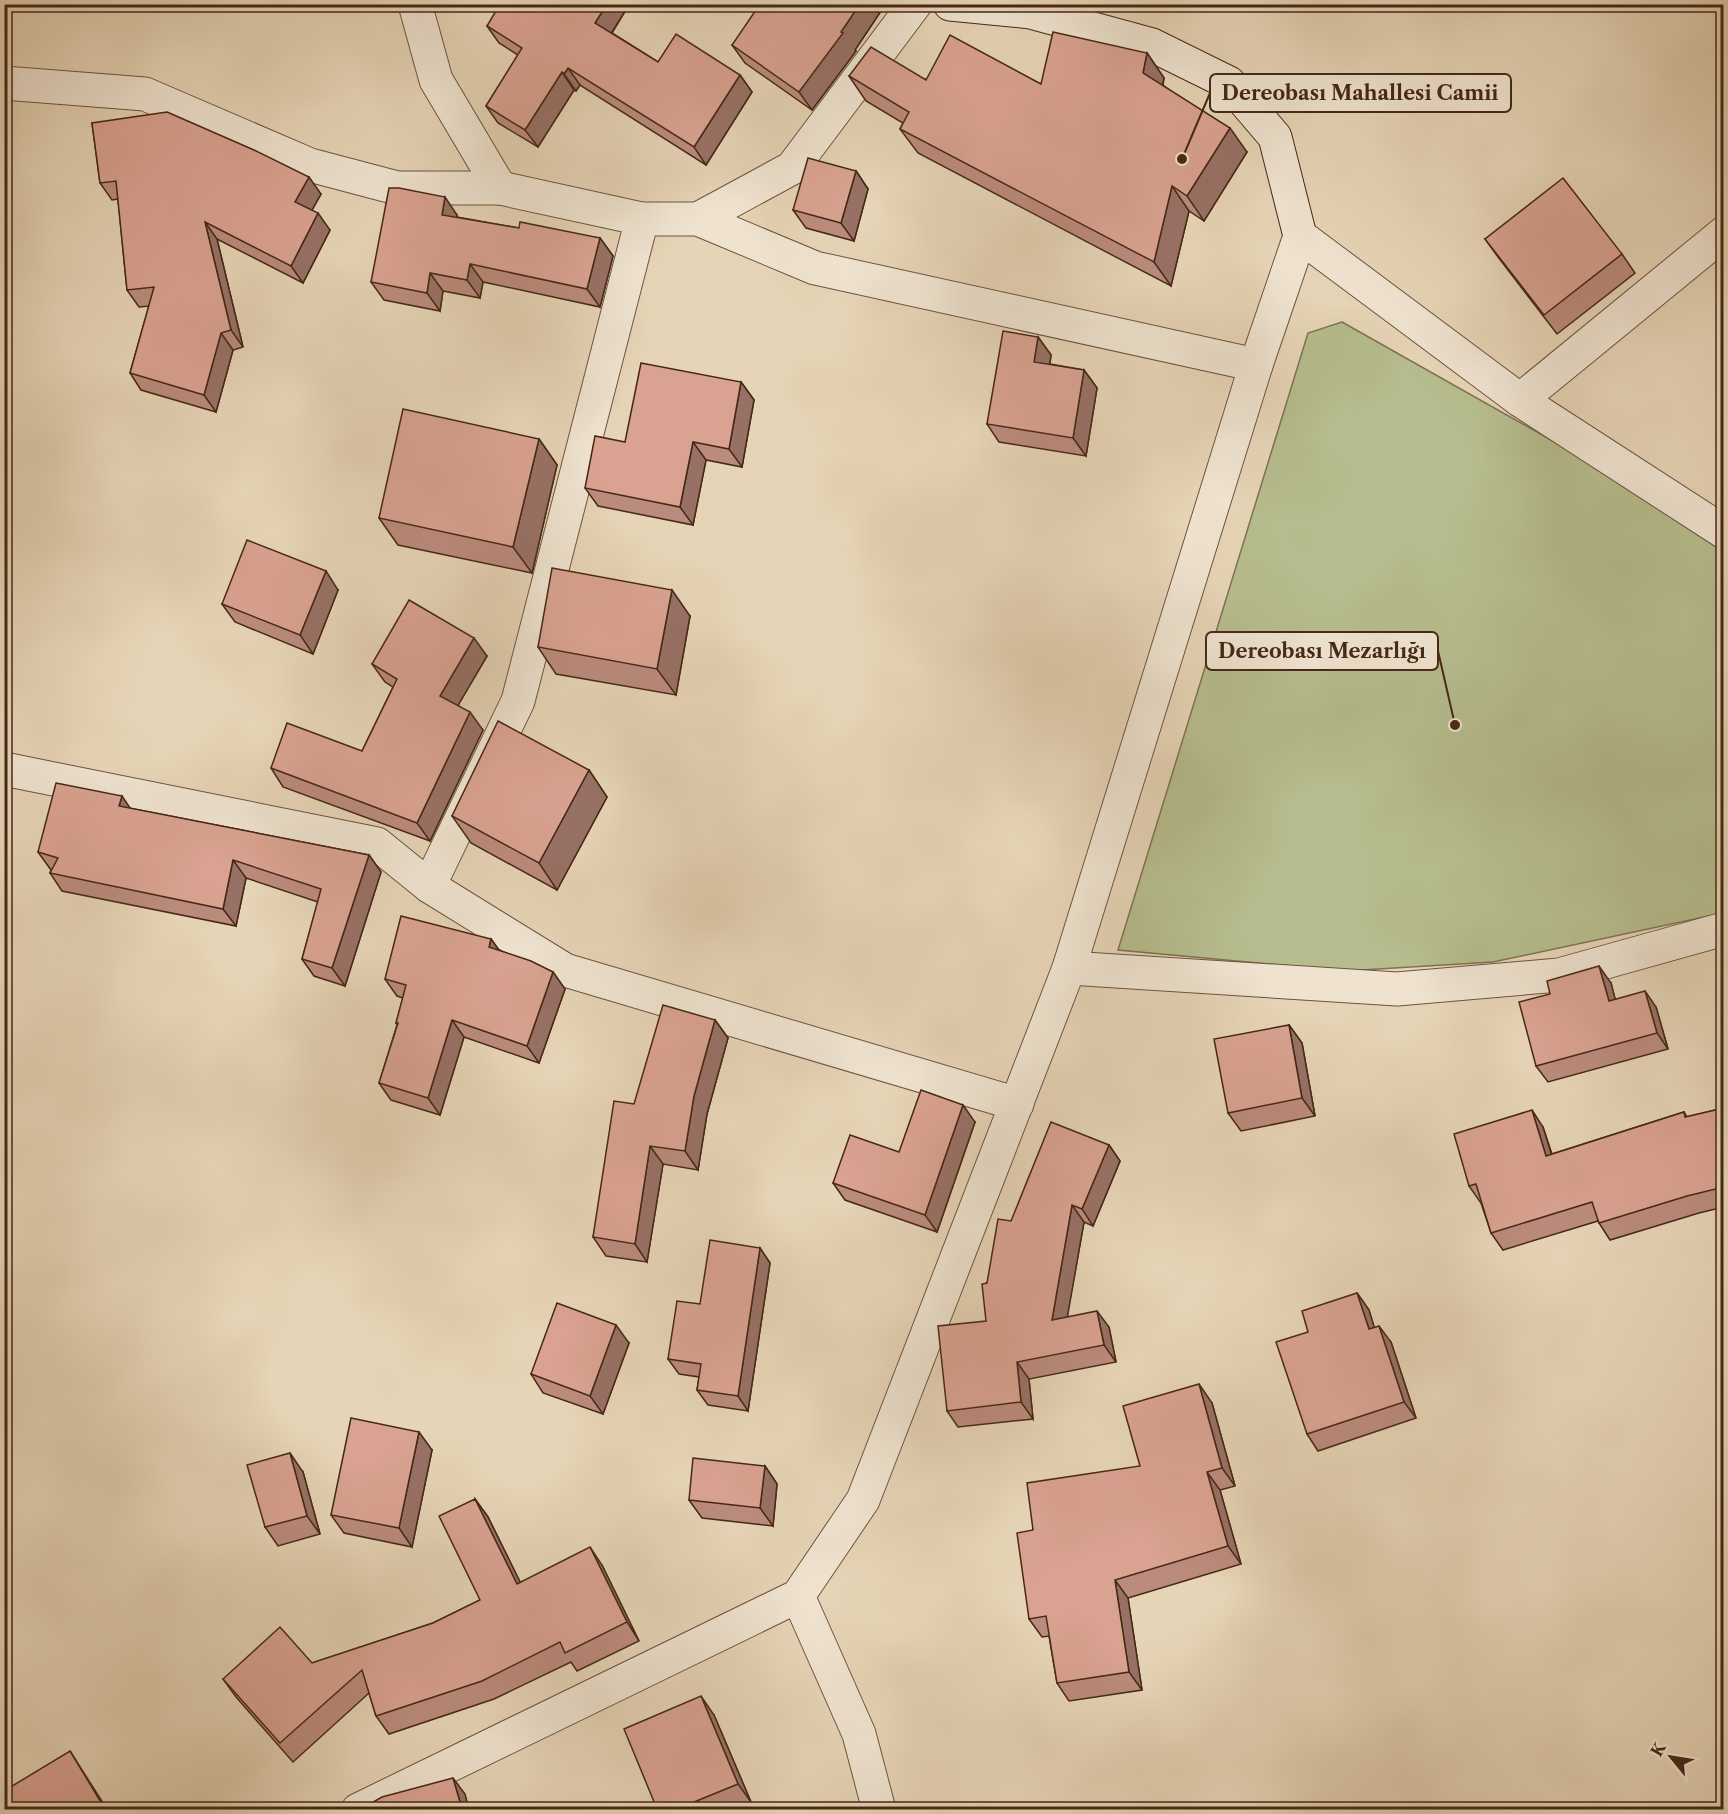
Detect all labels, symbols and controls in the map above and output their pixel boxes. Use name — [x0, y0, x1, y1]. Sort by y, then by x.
callout: Dereobası Mahallesi Camii — [1210, 74, 1511, 112]
text: Dereobası Mahallesi Camii — [1222, 81, 1498, 105]
callout: Dereobası Mezarlığı — [1206, 632, 1438, 670]
text: Dereobası Mezarlığı — [1218, 639, 1426, 663]
north arrow — [1641, 1727, 1701, 1787]
text: K — [1646, 1738, 1670, 1760]

